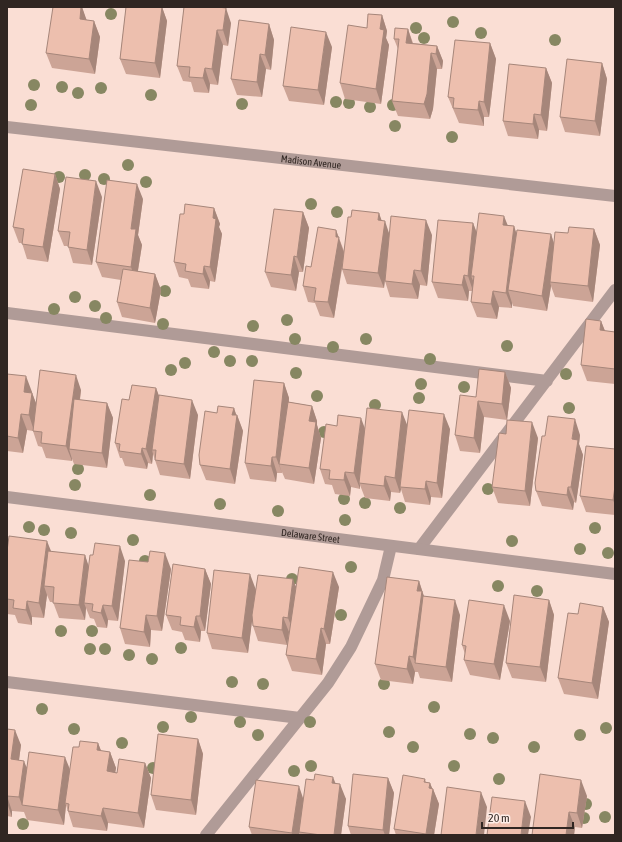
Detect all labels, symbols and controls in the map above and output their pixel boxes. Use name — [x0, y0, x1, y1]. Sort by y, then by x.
street label: Madison Avenue — [280, 153, 342, 171]
street label: Delaware Street — [281, 527, 341, 545]
scale bar — [482, 804, 573, 830]
text: 20 m — [488, 811, 510, 825]

